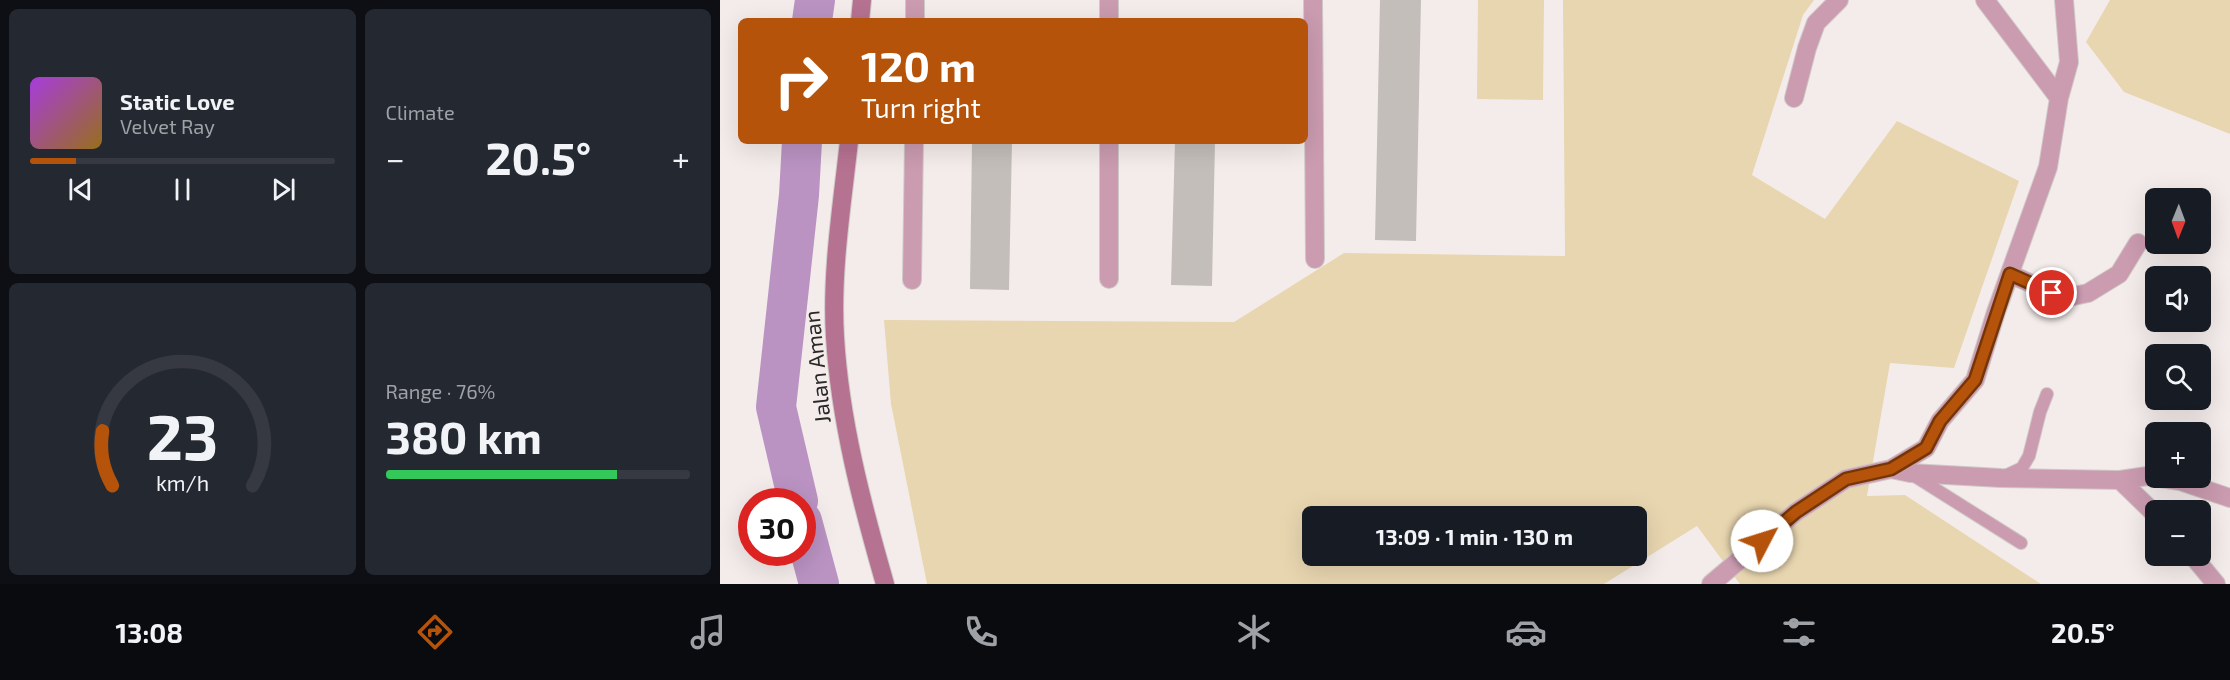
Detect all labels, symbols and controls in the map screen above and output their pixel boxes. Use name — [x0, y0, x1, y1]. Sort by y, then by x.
text: 120 m — [861, 40, 976, 90]
icon: right — [762, 42, 840, 120]
text: Static Love — [120, 88, 235, 114]
text: Turn right — [861, 91, 981, 123]
text: Climate — [386, 100, 455, 124]
text: Velvet Ray — [120, 114, 215, 138]
text: 20.5° — [485, 130, 591, 184]
text: − — [386, 138, 405, 178]
text: + — [672, 138, 690, 178]
icon: previous — [64, 173, 97, 206]
icon: pause — [166, 173, 199, 206]
icon: next — [267, 173, 300, 206]
north arrow — [2145, 188, 2211, 254]
map controls — [2145, 188, 2211, 566]
button: sound — [2145, 266, 2211, 332]
pin — [2026, 267, 2077, 318]
icon: arrive — [2035, 276, 2068, 309]
street label: Jalan Aman — [797, 309, 835, 425]
button: search — [2145, 344, 2211, 410]
text: Range · 76% — [386, 379, 495, 403]
text: 23 — [146, 398, 218, 473]
text: 380 km — [386, 409, 542, 463]
button: + — [2145, 422, 2211, 488]
text: km/h — [156, 470, 209, 495]
speed limit sign: 30 — [738, 488, 816, 566]
button: − — [2145, 500, 2211, 566]
position arrow — [1730, 509, 1794, 573]
text: 13:09 · 1 min · 130 m — [1376, 523, 1573, 549]
icon: directions — [414, 611, 456, 653]
icon: music — [687, 611, 729, 653]
icon: phone — [960, 611, 1002, 653]
icon: climate — [1233, 611, 1275, 653]
icon: car — [1505, 611, 1547, 653]
icon: filters — [1778, 611, 1820, 653]
text: 13:08 — [115, 616, 183, 648]
text: 20.5° — [2051, 616, 2115, 648]

